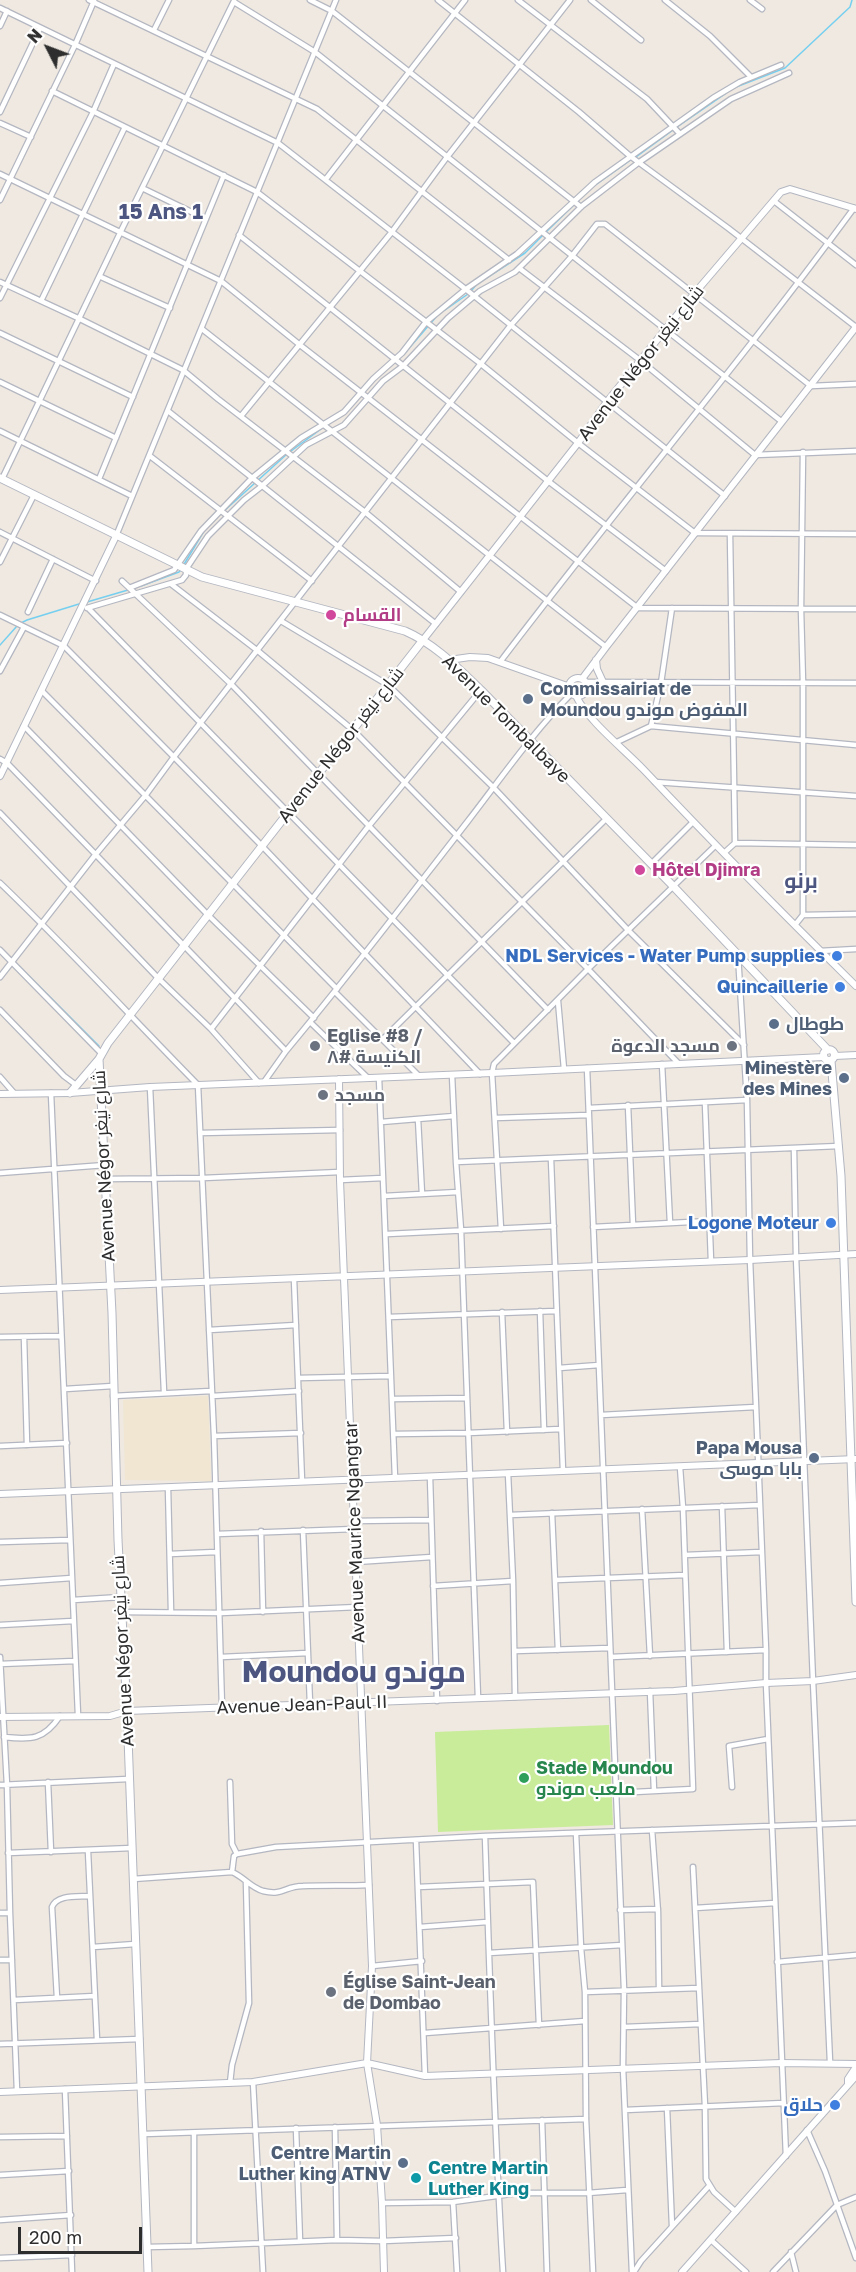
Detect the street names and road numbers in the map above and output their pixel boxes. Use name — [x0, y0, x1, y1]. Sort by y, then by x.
street label: Avenue Négor شارع نيغر — [573, 281, 709, 445]
street label: Avenue Tombalbaye — [437, 650, 575, 788]
street label: Avenue Négor شارع نيغر — [273, 663, 409, 827]
street label: Avenue Négor شارع نيغر — [88, 1070, 120, 1262]
street label: Avenue Maurice Ngangtar — [340, 1420, 370, 1644]
street label: Avenue Négor شارع نيغر — [107, 1555, 139, 1747]
street label: Avenue Jean-Paul II — [216, 1691, 388, 1719]

